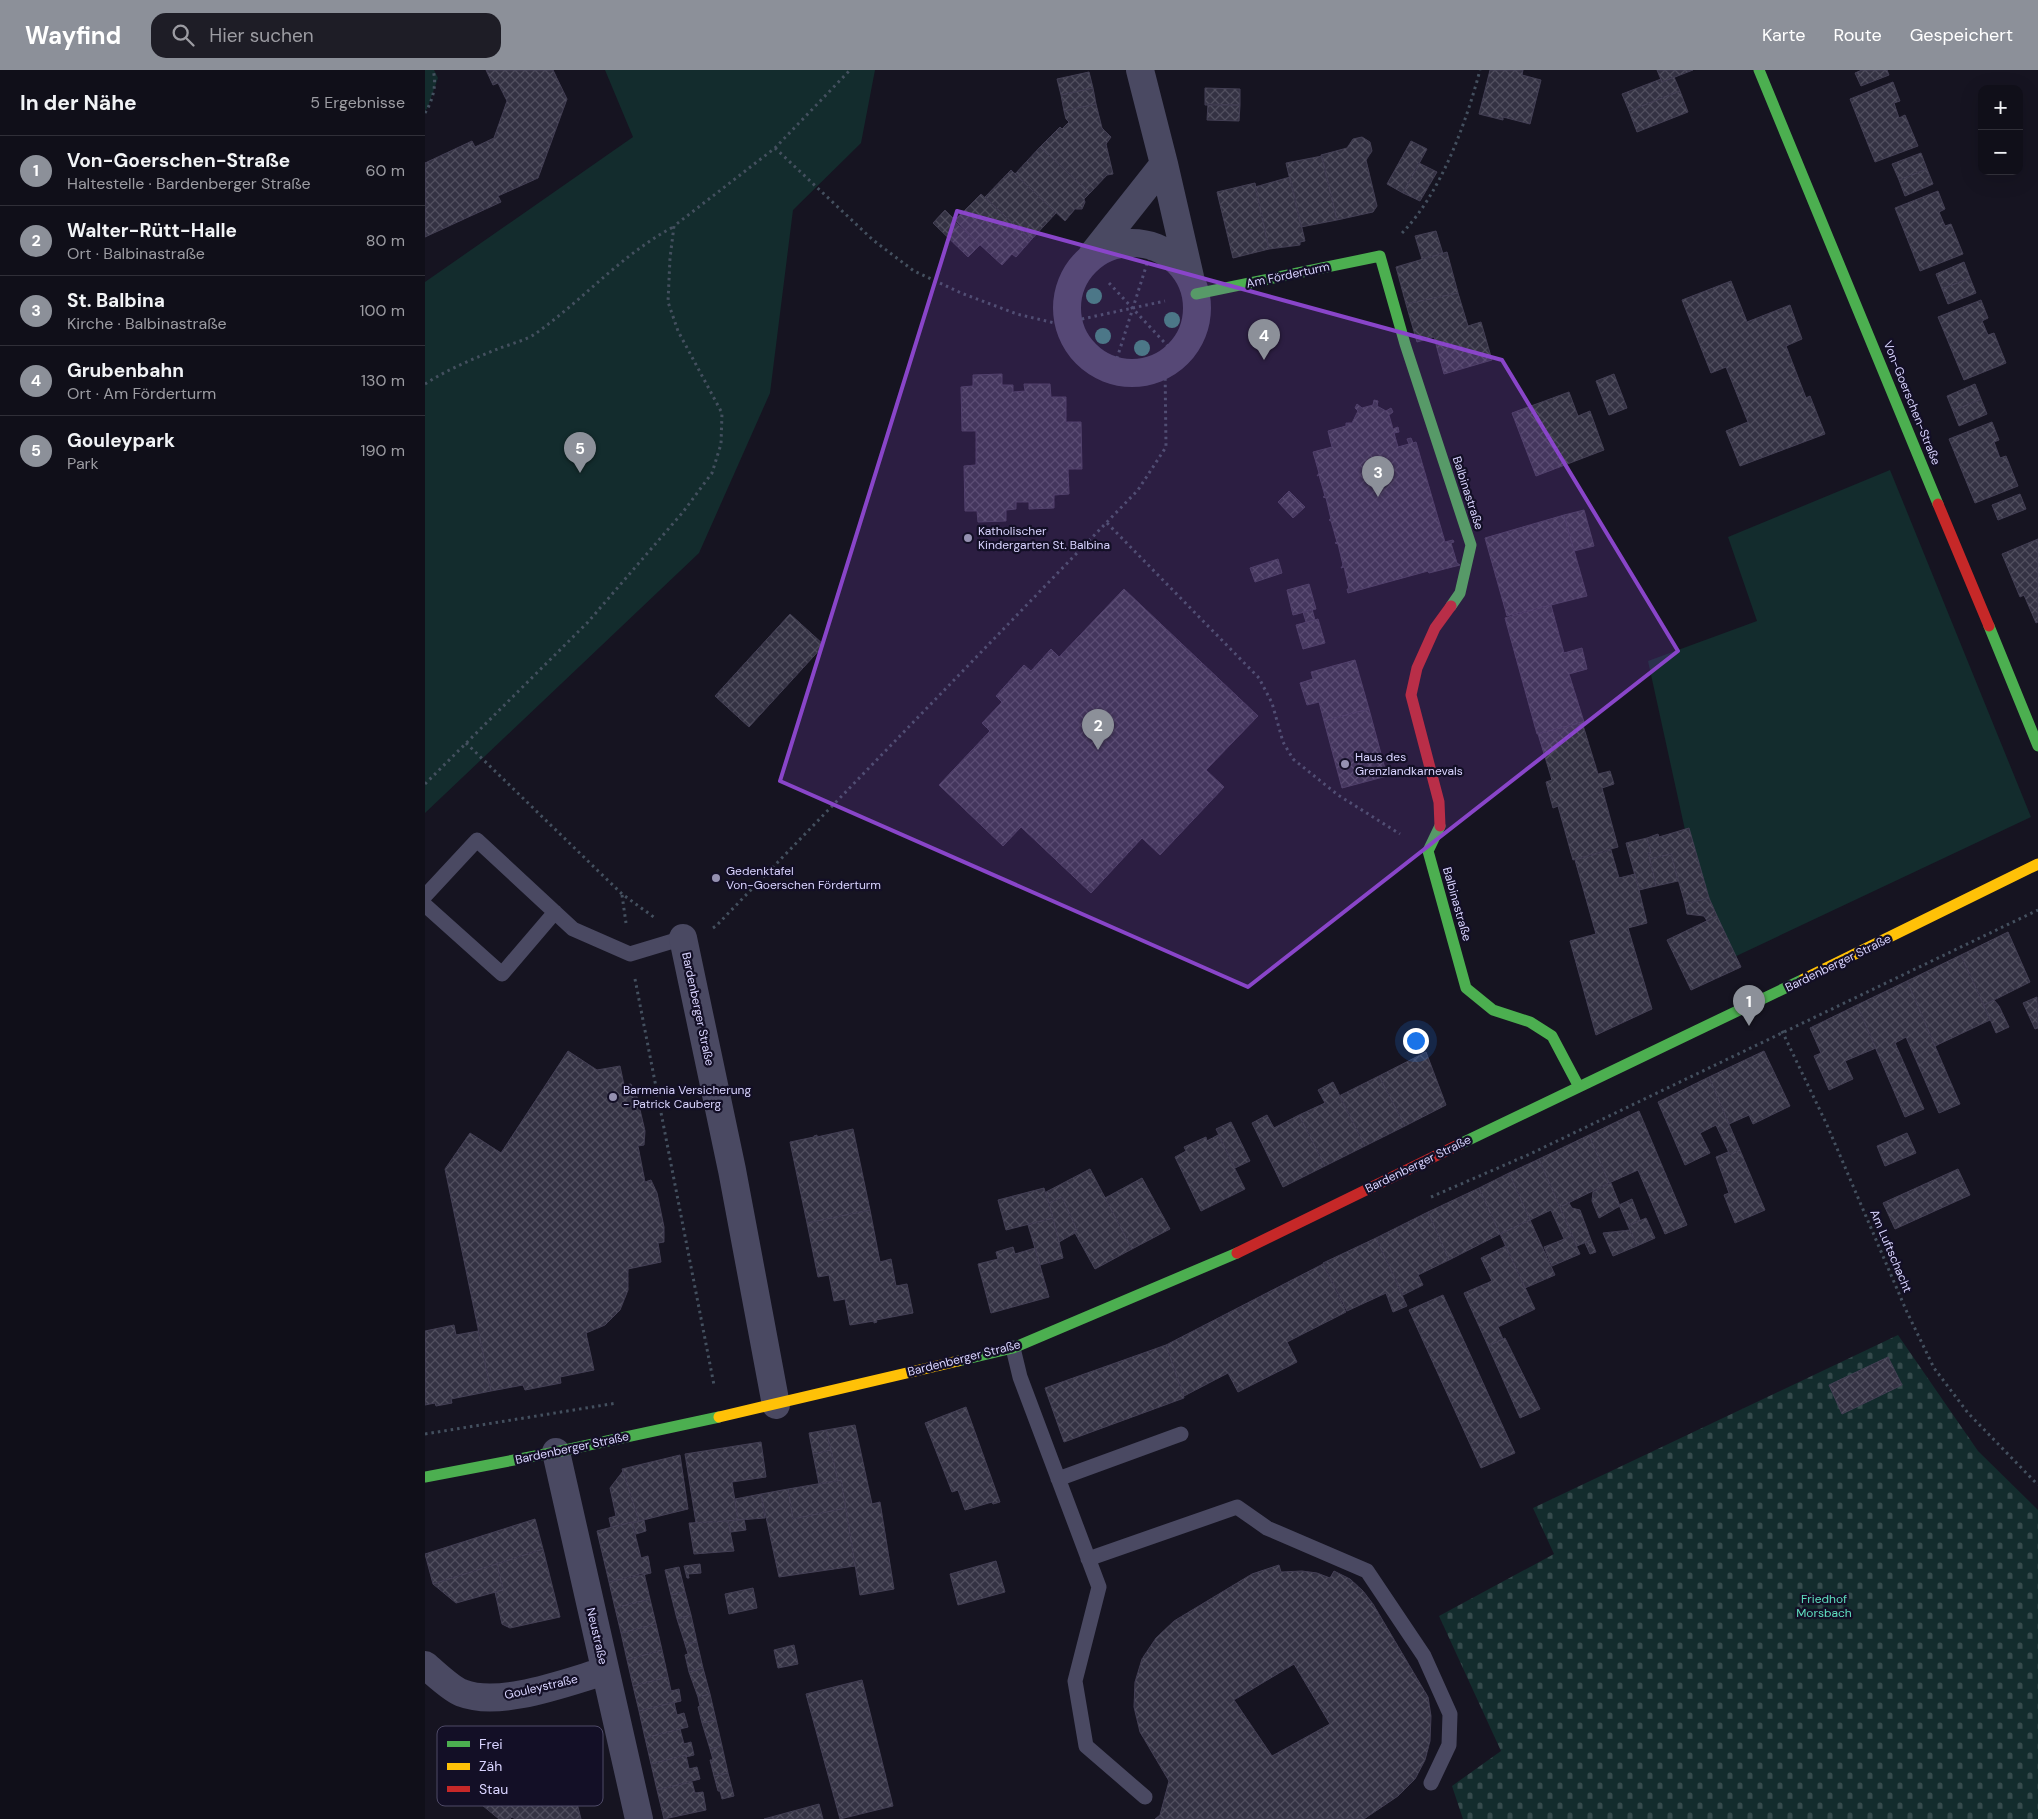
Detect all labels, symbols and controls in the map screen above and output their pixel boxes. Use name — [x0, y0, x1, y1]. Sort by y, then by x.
search box — [151, 13, 501, 58]
text: Wayfind — [25, 20, 121, 51]
icon: search — [169, 21, 197, 49]
text: Hier suchen — [209, 23, 314, 48]
text: Karte — [1762, 23, 1806, 47]
text: Route — [1834, 23, 1882, 47]
text: Gespeichert — [1910, 23, 2013, 47]
map controls — [1978, 85, 2023, 175]
button: + — [1978, 85, 2023, 130]
text: In der Nähe — [20, 89, 137, 117]
text: 5 Ergebnisse — [310, 92, 405, 113]
button: − — [1978, 130, 2023, 175]
text: Von-Goerschen-Straße — [67, 148, 290, 173]
text: 1 — [33, 160, 39, 181]
text: 60 m — [365, 160, 405, 181]
text: Haltestelle · Bardenberger Straße — [67, 173, 311, 194]
text: Walter-Rütt-Halle — [67, 218, 237, 243]
text: 2 — [31, 230, 41, 251]
text: 80 m — [366, 230, 405, 251]
text: Ort · Balbinastraße — [67, 243, 205, 264]
street label: Am Förderturm — [1245, 258, 1331, 292]
text: St. Balbina — [67, 288, 165, 313]
text: 3 — [31, 300, 41, 321]
text: 100 m — [360, 300, 405, 321]
text: Kirche · Balbinastraße — [67, 313, 227, 334]
pin: 4 — [1248, 319, 1280, 360]
street label: Von-Goerschen-Straße — [1880, 339, 1944, 468]
text: Grubenbahn — [67, 358, 184, 383]
text: 4 — [31, 370, 41, 391]
text: 130 m — [361, 370, 405, 391]
text: Ort · Am Förderturm — [67, 383, 216, 404]
text: Gouleypark — [67, 428, 175, 453]
pin: 5 — [564, 432, 596, 473]
text: 5 — [31, 440, 41, 461]
text: 190 m — [361, 440, 405, 461]
text: Park — [67, 453, 99, 474]
street label: Balbinastraße — [1449, 454, 1487, 532]
pin: 3 — [1362, 456, 1394, 497]
place label: Katholischer Kindergarten St. Balbina — [978, 523, 1110, 553]
marker: Katholischer Kindergarten St. Balbina — [962, 532, 974, 544]
pin: 2 — [1082, 709, 1114, 750]
place label: Haus des Grenzlandkarnevals — [1355, 749, 1463, 779]
marker: Haus des Grenzlandkarnevals — [1339, 758, 1351, 770]
place label: Gedenktafel Von-Goerschen Förderturm — [726, 863, 881, 893]
street label: Balbinastraße — [1439, 865, 1475, 943]
marker: Gedenktafel Von-Goerschen Förderturm — [710, 872, 722, 884]
street label: Bardenberger Straße — [1782, 930, 1894, 996]
street label: Bardenberger Straße — [678, 951, 718, 1068]
pin: 1 — [1733, 985, 1765, 1026]
your location — [1403, 1028, 1429, 1054]
place label: Barmenia Versicherung - Patrick Cauberg — [623, 1082, 751, 1112]
marker: Barmenia Versicherung - Patrick Cauberg — [607, 1091, 619, 1103]
street label: Bardenberger Straße — [1362, 1131, 1474, 1197]
street label: Am Luftschacht — [1866, 1207, 1916, 1295]
street label: Bardenberger Straße — [906, 1336, 1022, 1380]
street label: Bardenberger Straße — [514, 1428, 631, 1468]
park label: Friedhof Morsbach — [1796, 1591, 1852, 1621]
street label: Neustraße — [583, 1606, 611, 1666]
street label: Gouleystraße — [503, 1671, 579, 1703]
legend — [437, 1726, 603, 1806]
text: Frei — [479, 1735, 503, 1753]
text: Zäh — [479, 1757, 502, 1775]
text: Stau — [479, 1780, 508, 1798]

